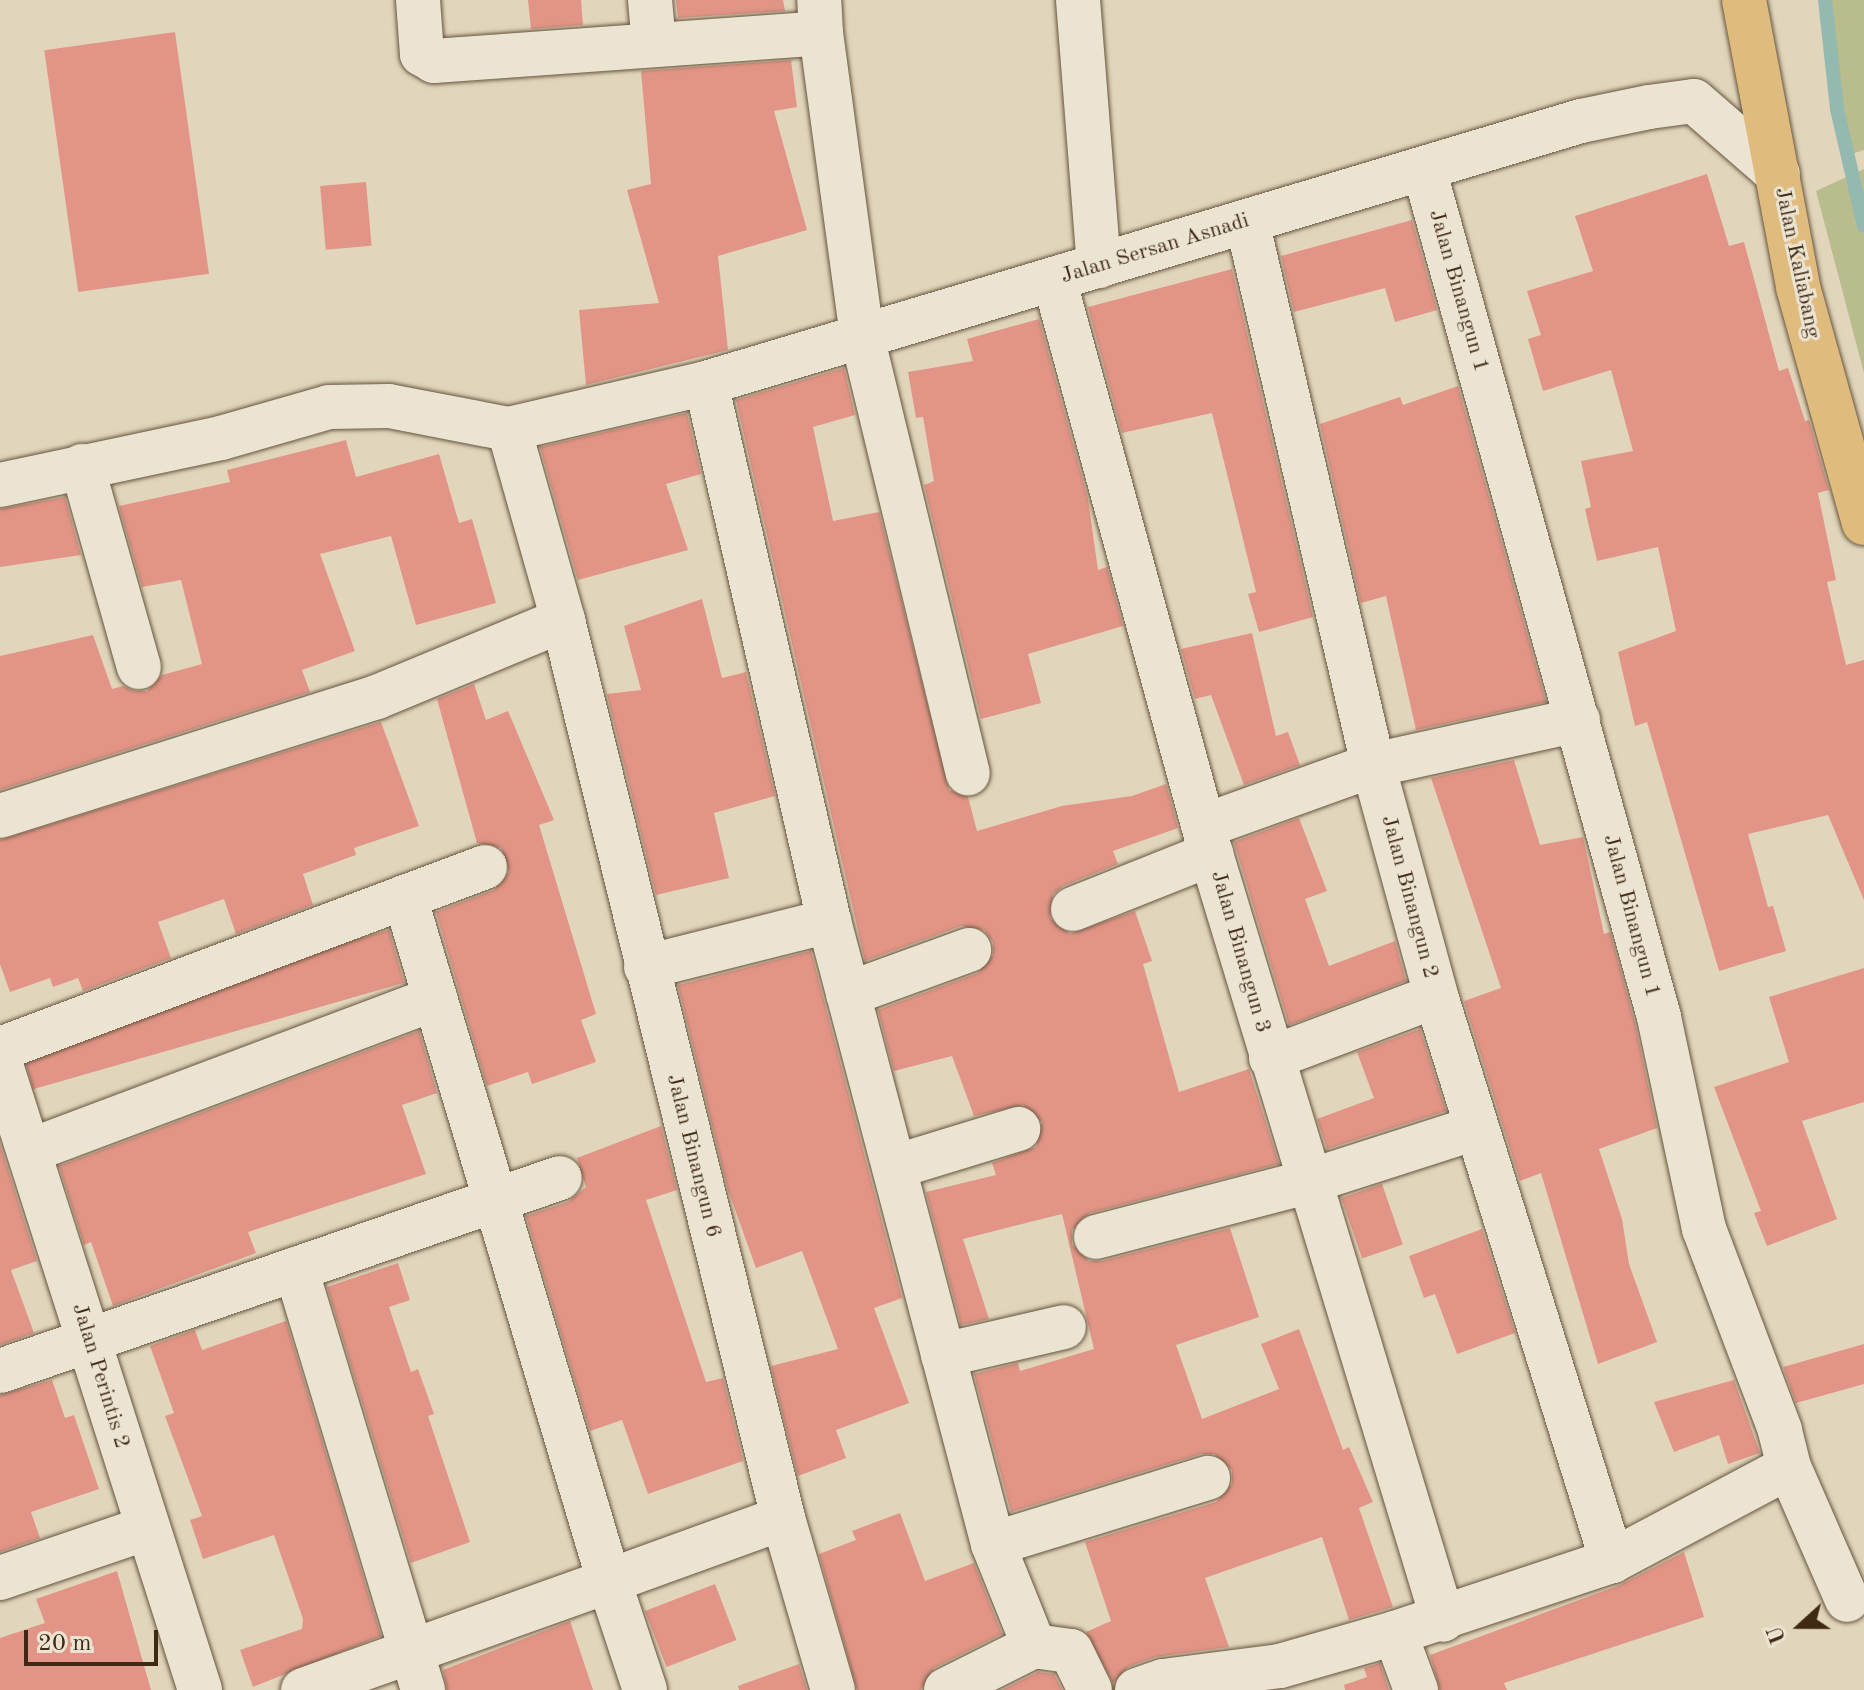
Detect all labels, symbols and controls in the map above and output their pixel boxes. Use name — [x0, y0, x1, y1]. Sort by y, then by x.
street label: Jalan Kaliabang — [1768, 185, 1826, 341]
street label: Jalan Binangun 1 — [1422, 207, 1494, 375]
street label: Jalan Sersan Asnadi — [1058, 208, 1252, 290]
street label: Jalan Binangun 2 — [1375, 813, 1443, 981]
street label: Jalan Binangun 1 — [1597, 832, 1665, 1000]
street label: Jalan Binangun 3 — [1204, 868, 1276, 1036]
street label: Jalan Binangun 6 — [660, 1071, 726, 1241]
street label: Jalan Perintis 2 — [65, 1300, 135, 1452]
north arrow — [1760, 1586, 1840, 1666]
scale bar — [28, 1614, 162, 1664]
text: U — [1764, 1623, 1791, 1647]
text: 20 m — [38, 1632, 92, 1656]

